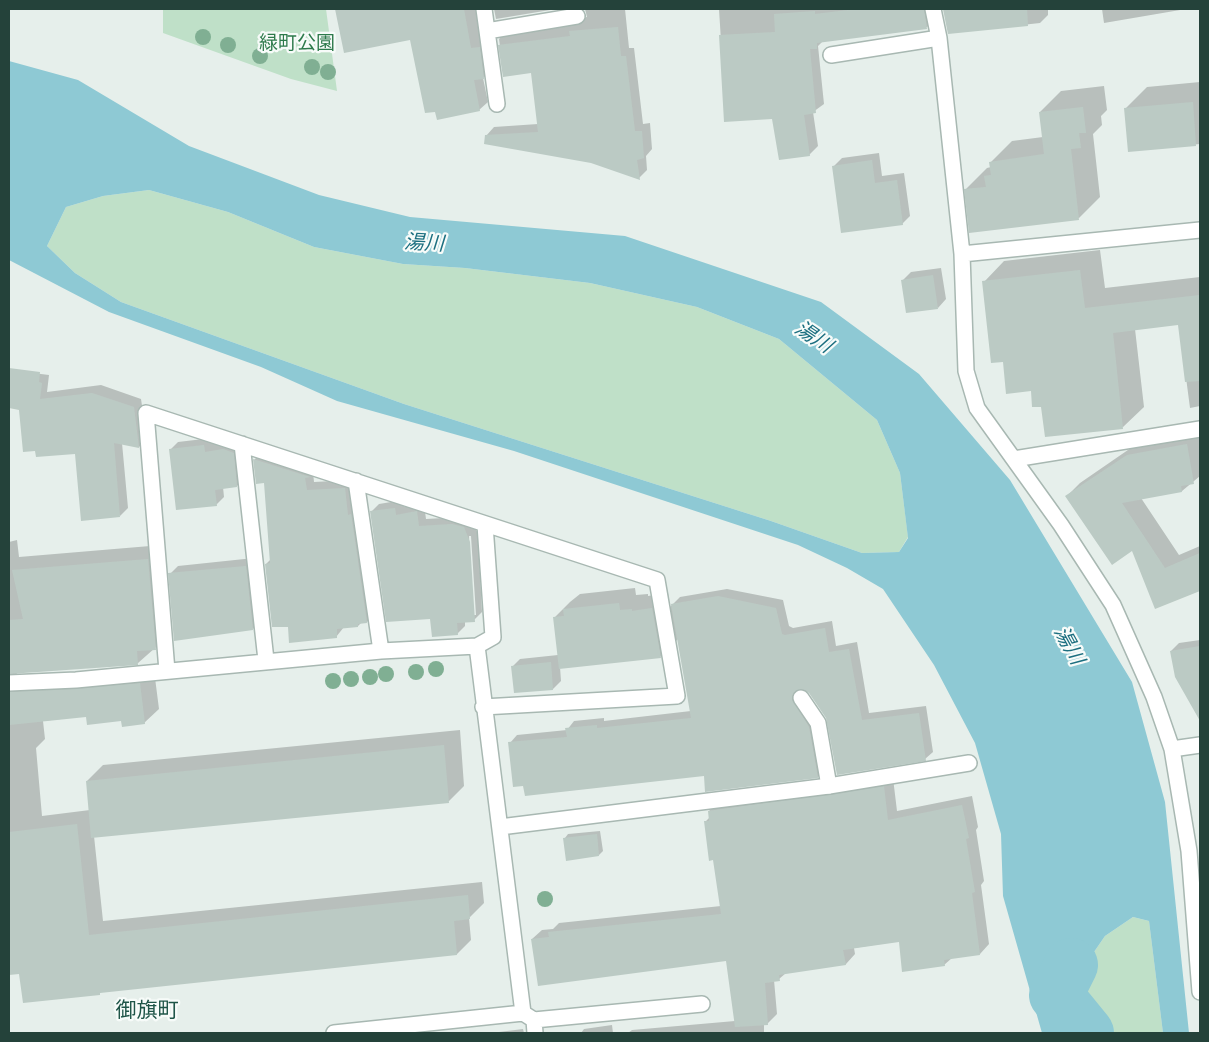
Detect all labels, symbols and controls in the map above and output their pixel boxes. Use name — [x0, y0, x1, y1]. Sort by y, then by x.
park label: 緑町公園 — [259, 33, 335, 55]
water label: 湯川 — [403, 231, 445, 257]
water label: 湯川 — [790, 317, 836, 359]
water label: 湯川 — [1048, 623, 1088, 669]
district label: 御旗町 — [116, 998, 178, 1024]

